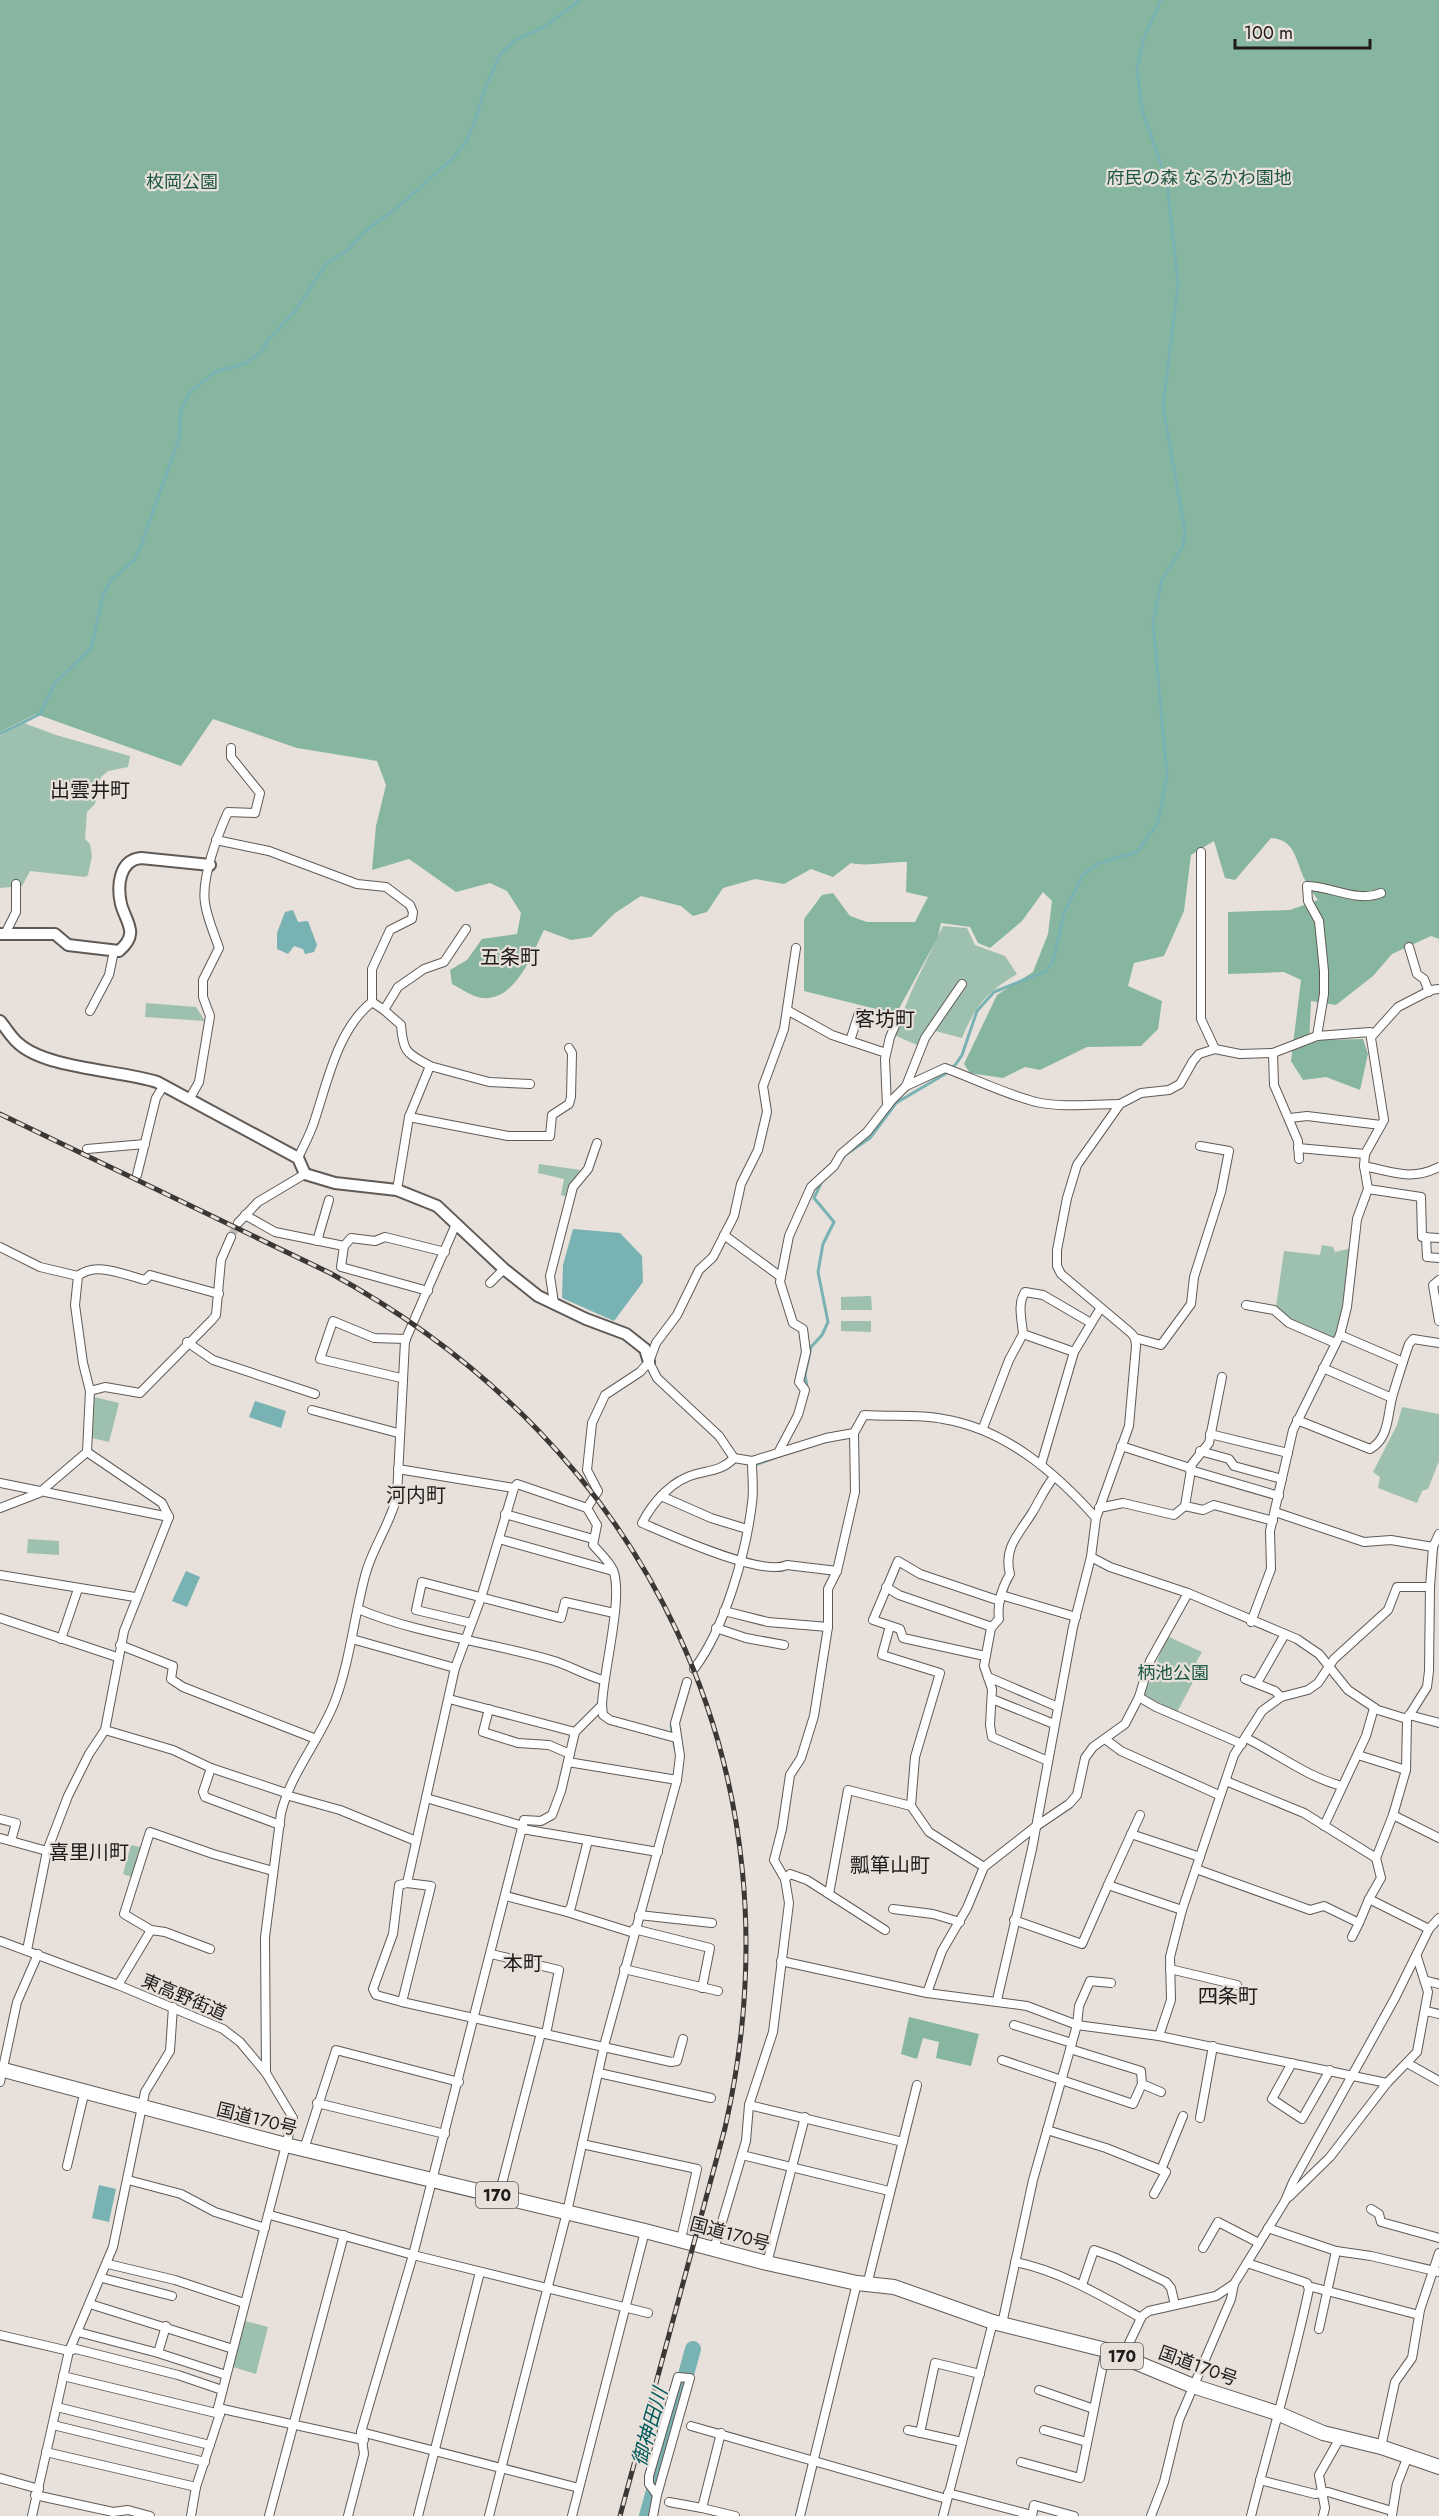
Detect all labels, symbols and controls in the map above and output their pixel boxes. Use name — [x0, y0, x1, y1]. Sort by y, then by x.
scale bar — [1235, 12, 1370, 50]
text: 100 m — [1244, 20, 1293, 46]
park label: 府民の森 なるかわ園地 — [1106, 165, 1292, 191]
park label: 枚岡公園 — [146, 169, 218, 195]
district label: 出雲井町 — [50, 776, 130, 805]
district label: 五条町 — [480, 943, 540, 972]
district label: 客坊町 — [855, 1005, 915, 1034]
district label: 河内町 — [386, 1481, 446, 1510]
park label: 柄池公園 — [1137, 1660, 1209, 1686]
district label: 喜里川町 — [49, 1838, 129, 1867]
district label: 瓢箪山町 — [850, 1851, 930, 1880]
district label: 本町 — [503, 1949, 543, 1978]
street label: 東高野街道 — [137, 1967, 231, 2027]
district label: 四条町 — [1198, 1982, 1258, 2011]
street label: 国道170号 — [214, 2096, 300, 2142]
road number: 170 — [476, 2182, 518, 2208]
street label: 国道170号 — [687, 2211, 773, 2257]
street label: 国道170号 — [1155, 2340, 1241, 2392]
road number: 170 — [1101, 2343, 1143, 2369]
water label: 御神田川 — [625, 2383, 676, 2469]

